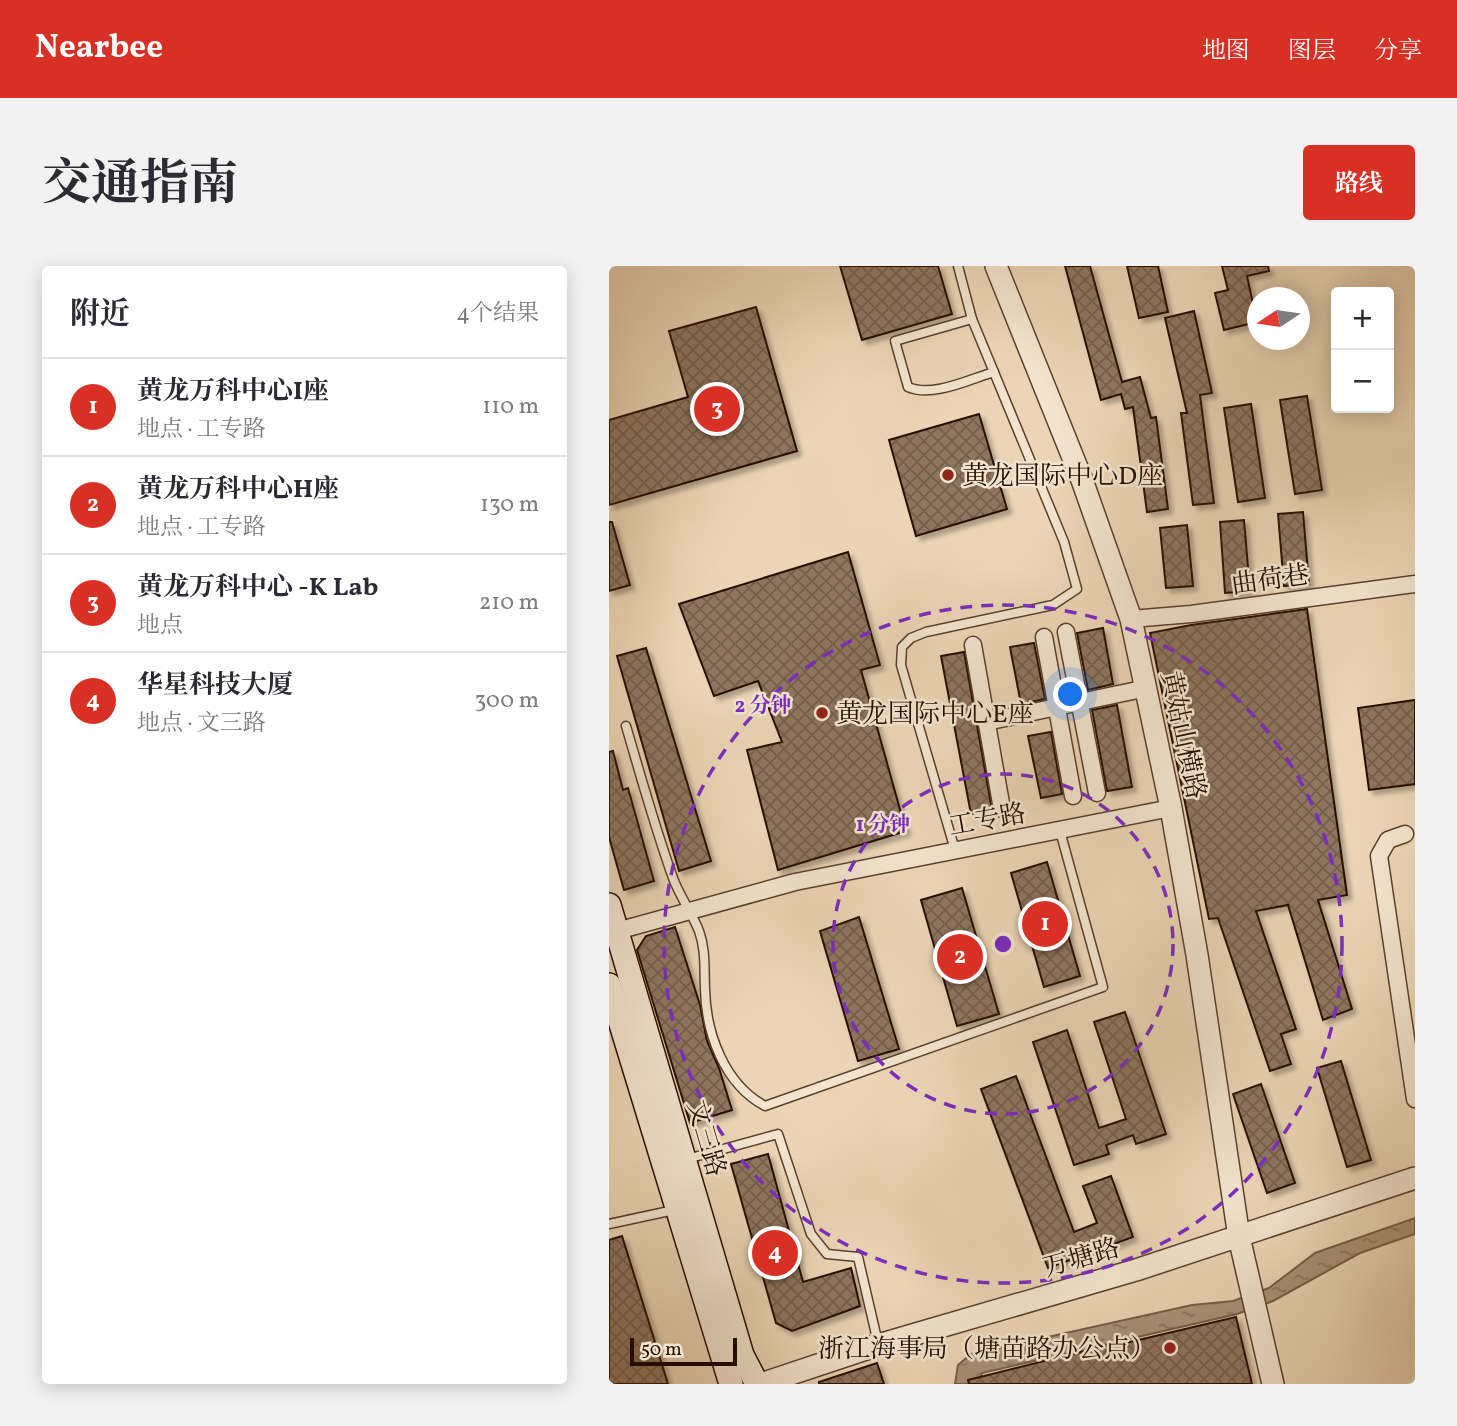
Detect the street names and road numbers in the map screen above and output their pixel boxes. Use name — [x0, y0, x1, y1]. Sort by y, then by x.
street label: 曲荷巷 — [1229, 558, 1311, 604]
street label: 黄姑山横路 — [1151, 668, 1213, 803]
street label: 工专路 — [946, 796, 1029, 845]
street label: 文三路 — [677, 1096, 733, 1181]
street label: 万塘路 — [1039, 1231, 1124, 1287]

